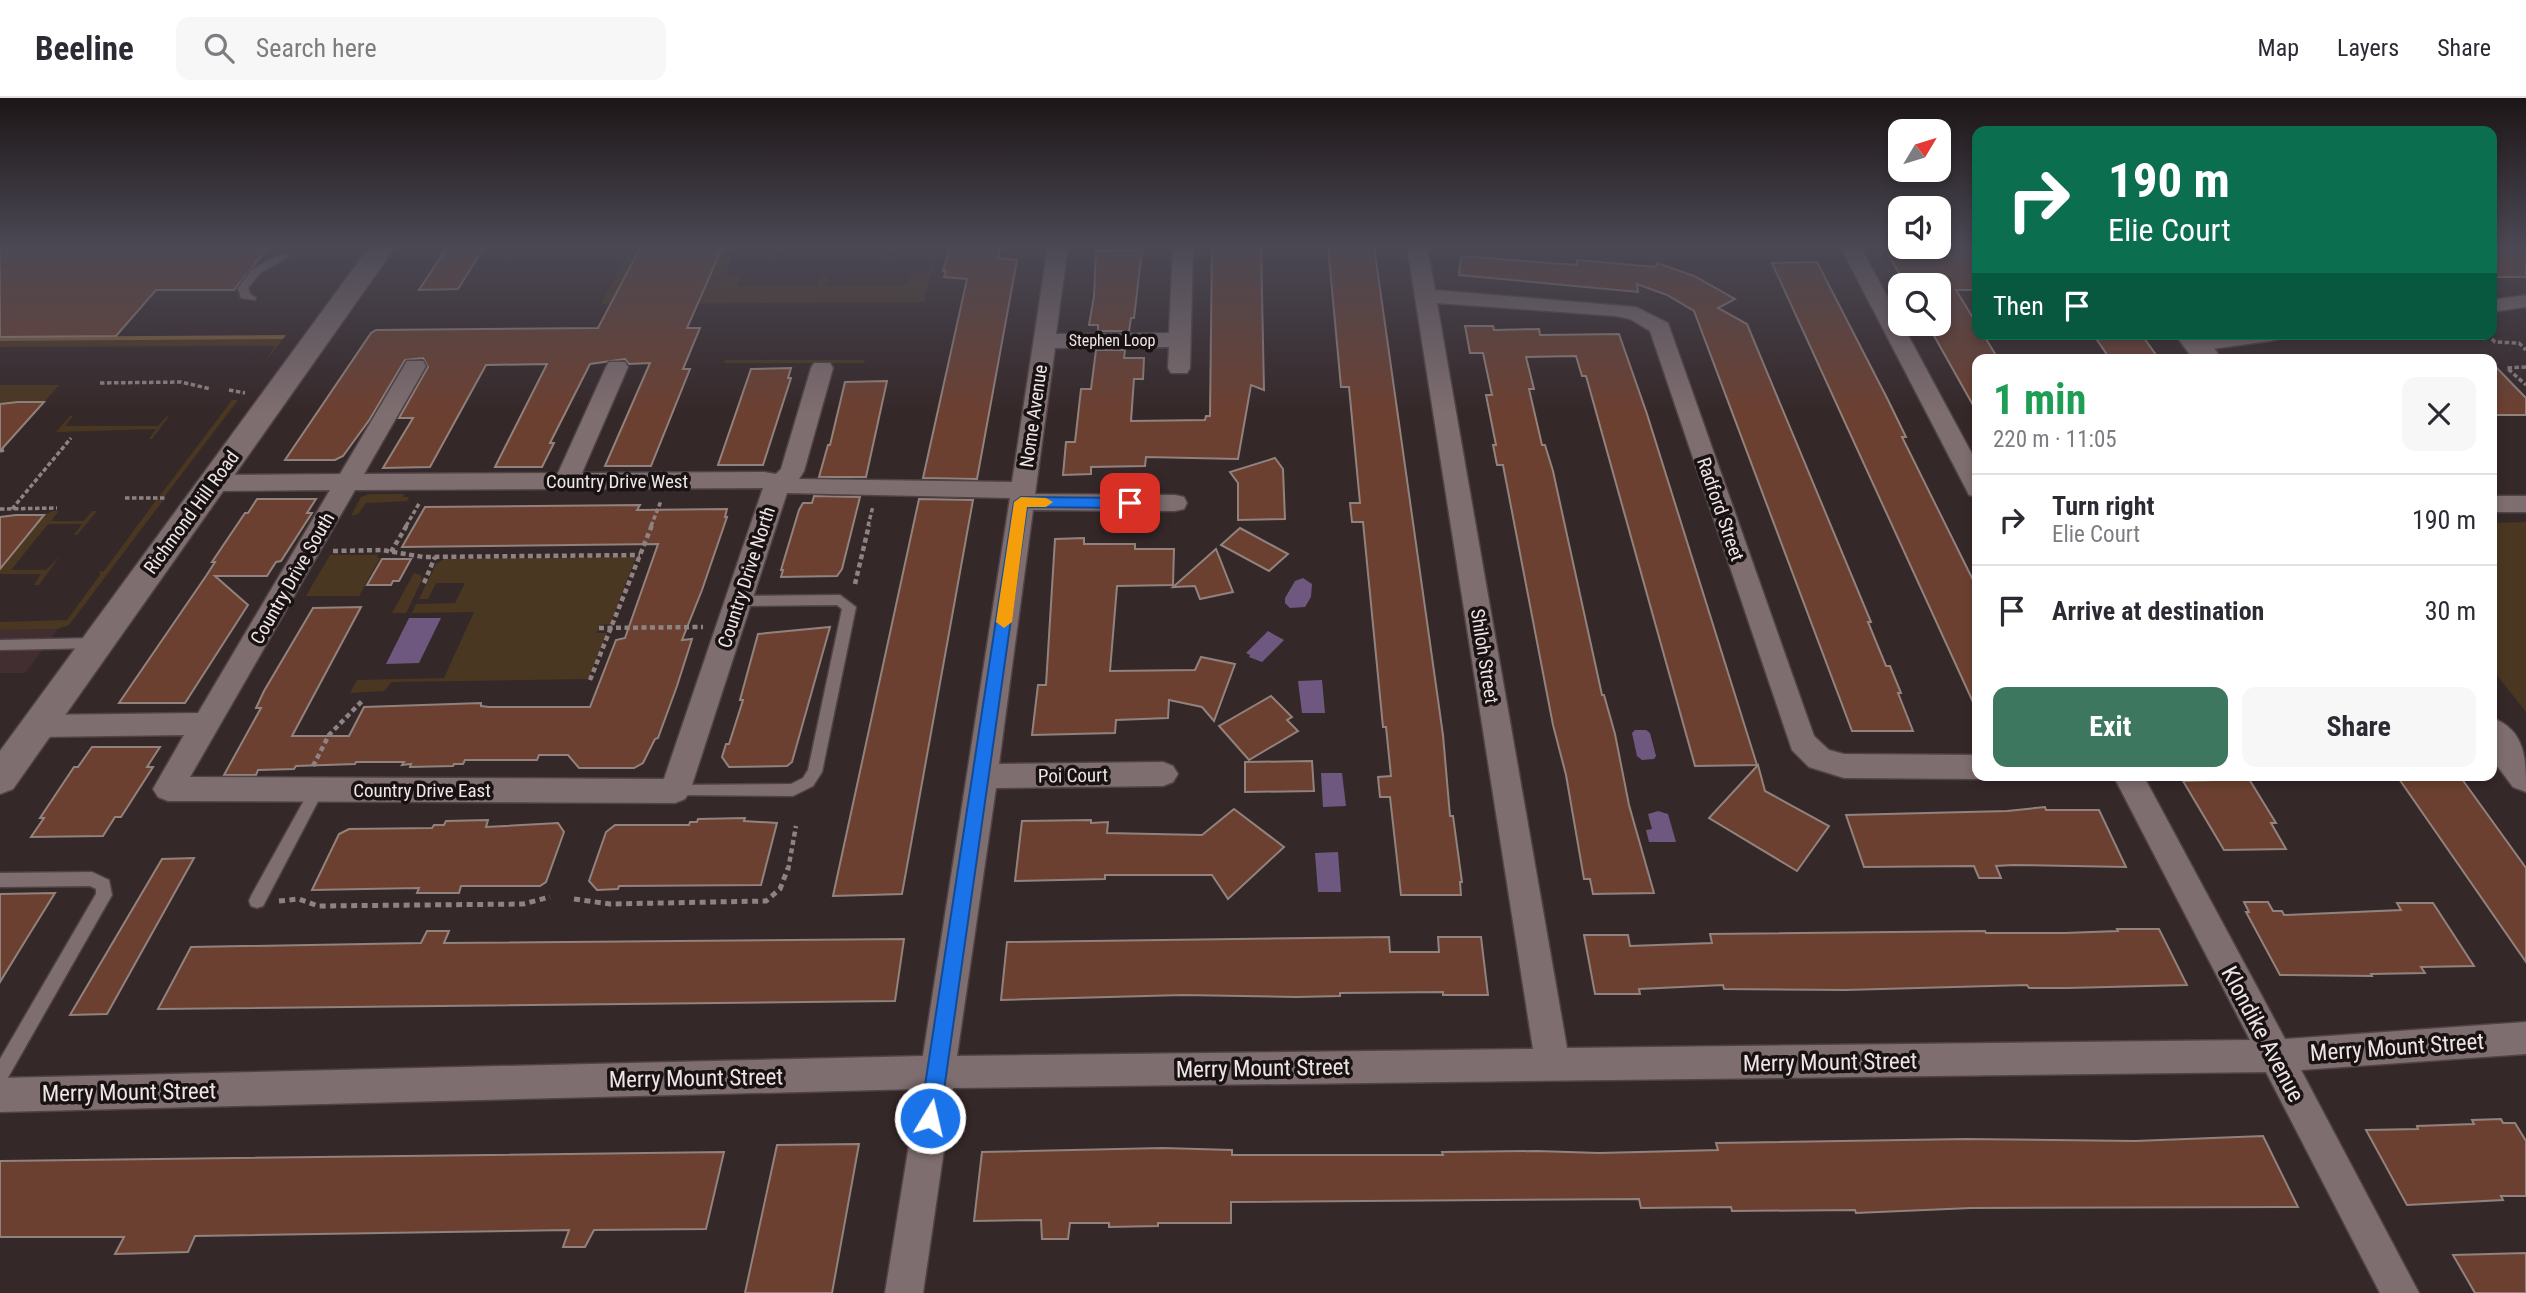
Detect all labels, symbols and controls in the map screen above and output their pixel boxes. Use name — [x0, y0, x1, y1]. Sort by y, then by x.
search box — [176, 17, 666, 80]
text: Beeline — [35, 29, 134, 68]
icon: search — [200, 29, 238, 67]
text: Search here — [256, 33, 377, 63]
text: Map — [2258, 34, 2299, 62]
text: Layers — [2337, 34, 2399, 62]
text: Share — [2437, 34, 2491, 62]
north arrow — [1888, 119, 1951, 182]
map controls — [1888, 119, 1951, 336]
text: 190 m — [2108, 152, 2230, 209]
icon: right — [1993, 154, 2084, 245]
button: sound — [1888, 196, 1951, 259]
text: Elie Court — [2108, 211, 2231, 249]
button: search — [1888, 273, 1951, 336]
icon: arrive — [2058, 287, 2096, 325]
text: Then — [1993, 291, 2044, 321]
street label: Stephen Loop — [1069, 331, 1155, 350]
street label: Nome Avenue — [1015, 363, 1052, 469]
text: 1 min — [1993, 375, 2086, 424]
button: close — [2402, 377, 2476, 451]
text: 220 m · 11:05 — [1993, 426, 2117, 453]
street label: Richmond Hill Road — [139, 446, 244, 578]
street label: Radford Street — [1692, 454, 1749, 564]
street label: Country Drive West — [546, 470, 688, 493]
pin — [1100, 473, 1160, 533]
icon: arrive — [1111, 484, 1149, 522]
text: Turn right — [2052, 491, 2154, 521]
icon: right — [1993, 501, 2031, 539]
street label: Country Drive North — [713, 504, 780, 651]
text: 190 m — [2412, 505, 2476, 535]
street label: Country Drive South — [245, 508, 339, 648]
text: Elie Court — [2052, 521, 2140, 548]
icon: arrive — [1993, 592, 2031, 630]
text: Arrive at destination — [2052, 596, 2264, 626]
text: 30 m — [2425, 596, 2476, 626]
street label: Shiloh Street — [1466, 607, 1503, 705]
button: Exit — [1993, 687, 2228, 767]
button: Share — [2242, 687, 2476, 767]
street label: Poi Court — [1038, 763, 1108, 788]
street label: Country Drive East — [353, 779, 491, 802]
street label: Klondike Avenue — [2216, 962, 2310, 1107]
street label: Merry Mount Street — [2309, 1028, 2485, 1067]
street label: Merry Mount Street — [1743, 1047, 1917, 1078]
street label: Merry Mount Street — [1176, 1053, 1350, 1084]
street label: Merry Mount Street — [609, 1063, 783, 1094]
street label: Merry Mount Street — [42, 1077, 216, 1108]
position arrow — [893, 1081, 967, 1155]

